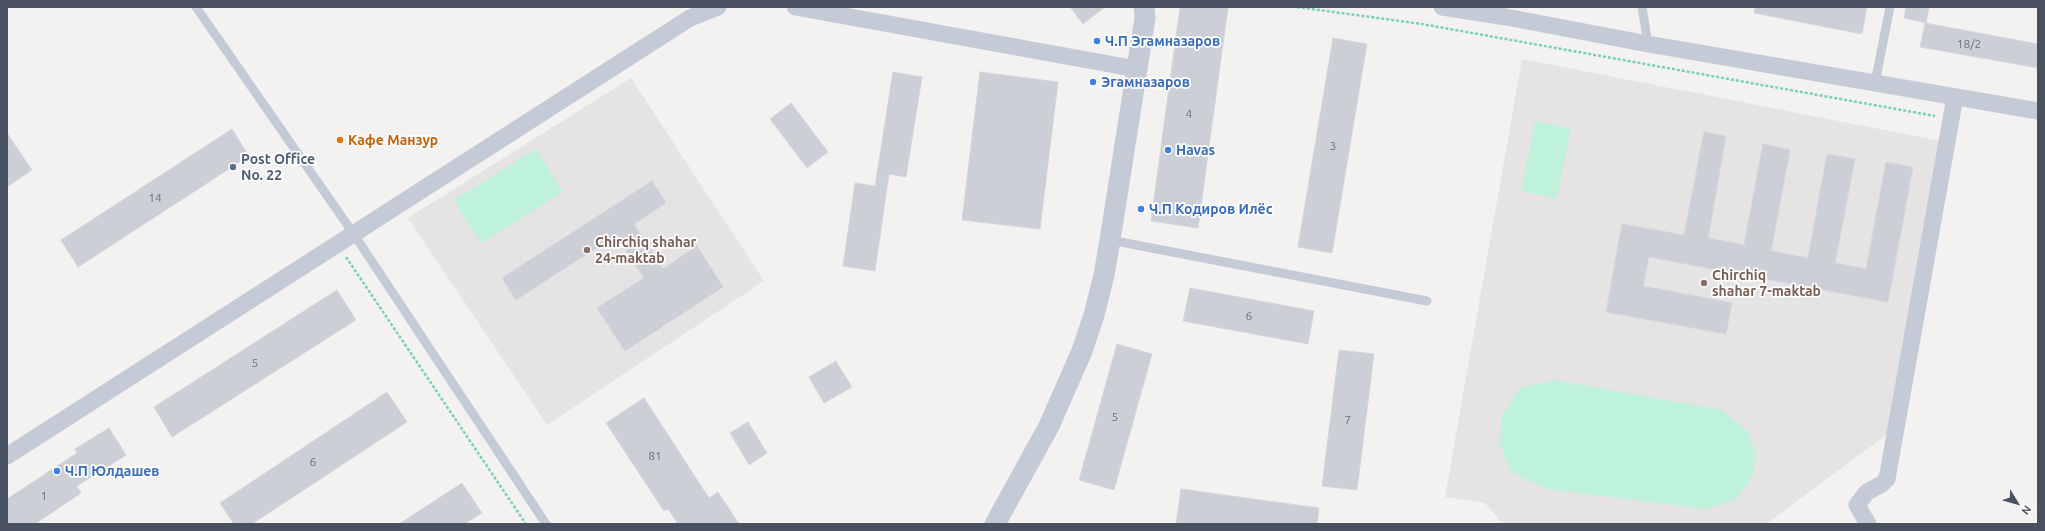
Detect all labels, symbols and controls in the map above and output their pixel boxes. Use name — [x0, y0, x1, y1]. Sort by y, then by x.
place label: Ч.П Эгамназаров — [1105, 33, 1220, 49]
marker: Ч.П Эгамназаров — [1092, 36, 1102, 46]
house number: 18/2 — [1957, 37, 1981, 51]
place label: Эгамназаров — [1101, 74, 1190, 90]
marker: Эгамназаров — [1088, 77, 1098, 87]
house number: 4 — [1186, 107, 1192, 121]
place label: Кафе Манзур — [348, 132, 438, 148]
marker: Кафе Манзур — [335, 135, 345, 145]
house number: 3 — [1330, 139, 1336, 153]
place label: Havas — [1176, 142, 1215, 158]
marker: Havas — [1163, 145, 1173, 155]
place label: Post Office No. 22 — [241, 151, 315, 184]
marker: Post Office No. 22 — [228, 162, 238, 172]
house number: 14 — [148, 191, 162, 205]
place label: Ч.П Кодиров Илёс — [1149, 201, 1273, 217]
marker: Ч.П Кодиров Илёс — [1136, 204, 1146, 214]
place label: Chirchiq shahar 24-maktab — [595, 234, 696, 266]
marker: Chirchiq shahar 24-maktab — [582, 245, 592, 255]
place label: Chirchiq shahar 7-maktab — [1712, 267, 1821, 300]
marker: Chirchiq shahar 7-maktab — [1699, 278, 1709, 288]
house number: 6 — [1246, 309, 1252, 323]
house number: 5 — [252, 356, 258, 370]
house number: 5 — [1112, 410, 1118, 424]
house number: 7 — [1345, 413, 1351, 427]
house number: 81 — [648, 449, 662, 463]
house number: 6 — [310, 455, 316, 469]
place label: Ч.П Юлдашев — [65, 463, 160, 479]
marker: Ч.П Юлдашев — [52, 466, 62, 476]
north arrow — [1997, 483, 2037, 523]
house number: 1 — [41, 489, 47, 503]
text: N — [2019, 503, 2034, 517]

